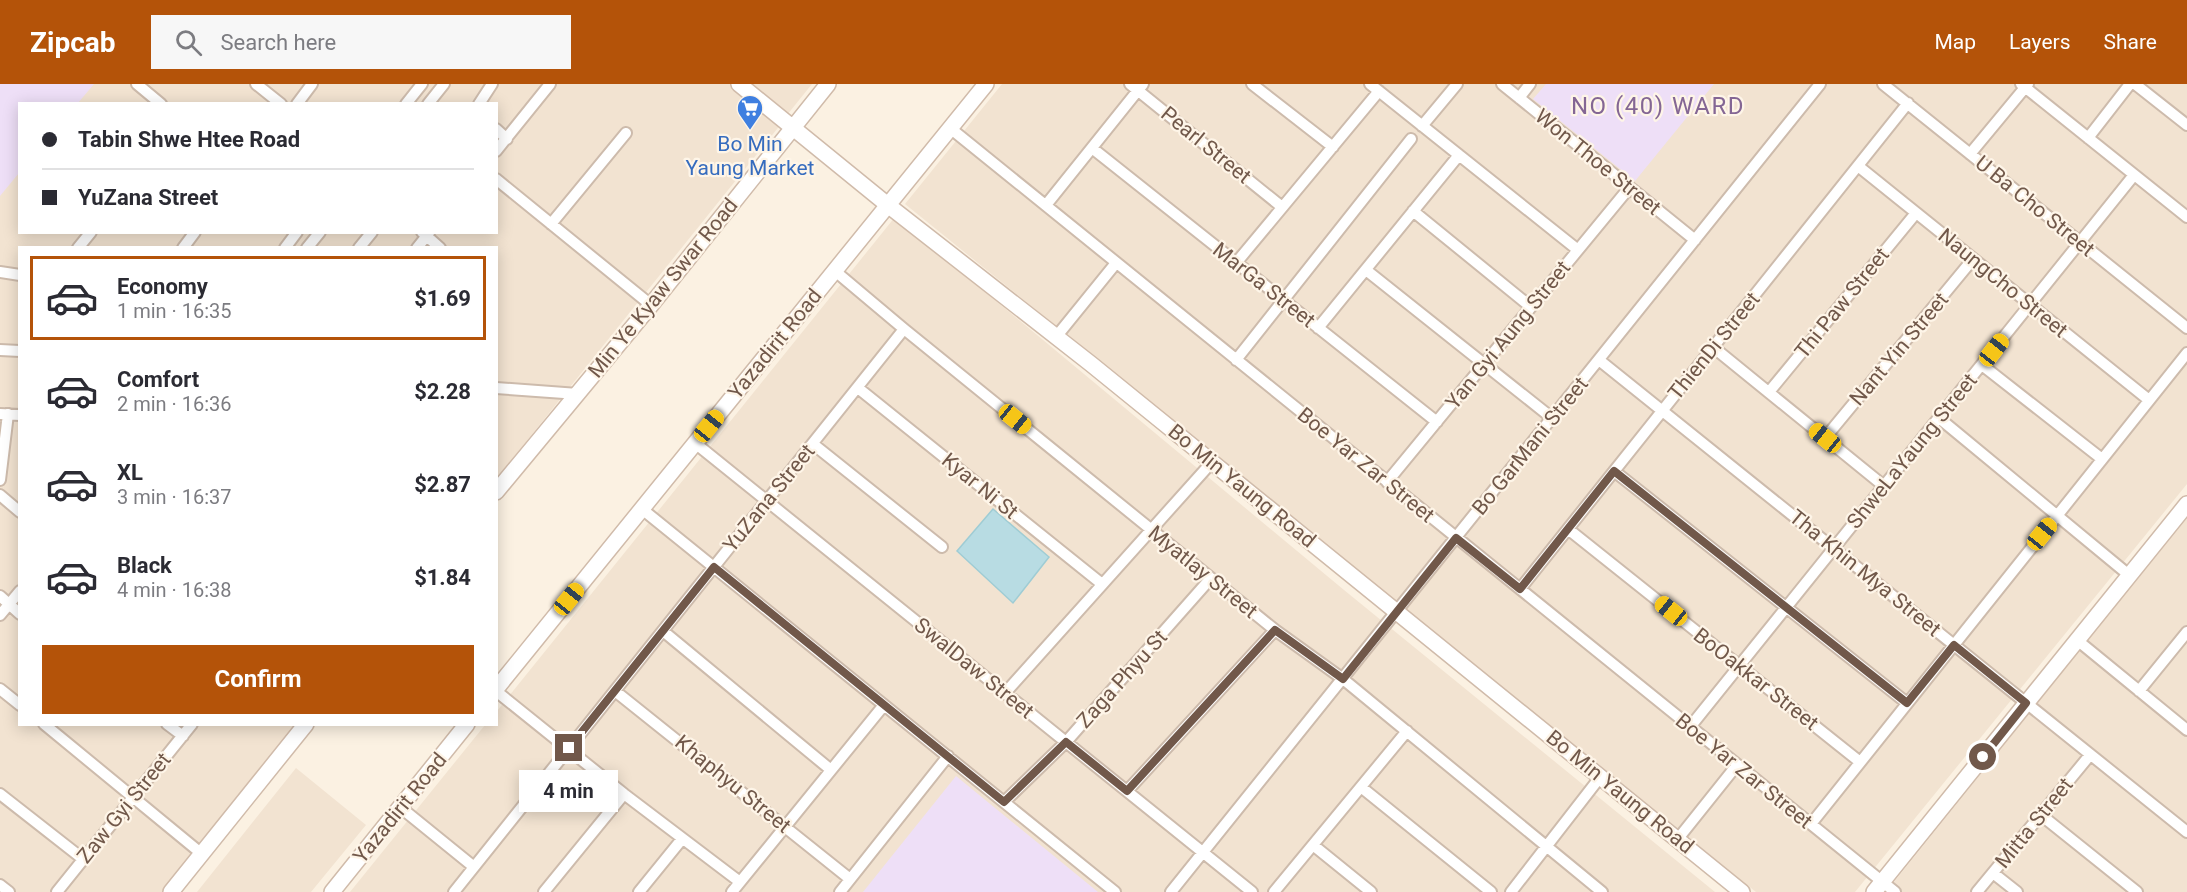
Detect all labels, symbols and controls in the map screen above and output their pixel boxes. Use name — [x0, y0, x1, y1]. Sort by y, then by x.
search box — [151, 15, 571, 69]
text: Zipcab — [30, 26, 115, 59]
icon: search — [172, 26, 205, 59]
text: Search here — [220, 30, 336, 55]
text: Map — [1934, 30, 1976, 54]
text: Layers — [2009, 30, 2070, 54]
text: Share — [2103, 30, 2157, 54]
district label: NO (40) WARD — [1571, 92, 1745, 120]
supermarket icon: Bo Min Yaung Market — [735, 93, 765, 131]
street label: Pearl Street — [1156, 102, 1256, 189]
street label: Won Thoe Street — [1530, 104, 1666, 220]
text: Tabin Shwe Htee Road — [78, 127, 300, 152]
place label: Bo Min Yaung Market — [686, 132, 815, 180]
street label: U Ba Cho Street — [1971, 151, 2100, 261]
text: YuZana Street — [78, 185, 218, 210]
street label: Min Ye Kyaw Swar Road — [583, 194, 743, 382]
street label: NaungCho Street — [1934, 224, 2073, 342]
street label: MarGa Street — [1208, 238, 1320, 332]
street label: Thi Paw Street — [1790, 243, 1894, 363]
street label: Yan Gyi Aung Street — [1441, 256, 1575, 414]
icon: car — [45, 271, 99, 325]
text: Economy — [117, 274, 208, 299]
street label: Yazadirit Road — [723, 284, 827, 404]
text: $1.69 — [414, 286, 471, 311]
street label: ThienDi Street — [1663, 287, 1765, 405]
street label: Nant Yin Street — [1845, 288, 1953, 410]
text: 1 min · 16:35 — [117, 299, 232, 323]
car — [1976, 330, 2012, 370]
icon: car — [45, 364, 99, 418]
text: Comfort — [117, 367, 199, 392]
street label: ShweLaYaung Street — [1842, 369, 1982, 533]
street label: Bo GarMani Street — [1467, 372, 1593, 520]
text: $2.28 — [414, 379, 471, 404]
text: 2 min · 16:36 — [117, 392, 232, 416]
car — [995, 401, 1035, 437]
street label: Boe Yar Zar Street — [1293, 403, 1439, 528]
car — [691, 406, 727, 446]
street label: Bo Min Yaung Road — [1164, 419, 1320, 553]
car — [1805, 420, 1845, 456]
street label: YuZana Street — [718, 439, 820, 557]
street label: Kyar Ni St — [937, 448, 1023, 524]
icon: car — [45, 457, 99, 511]
text: XL — [117, 460, 143, 485]
text: $2.87 — [414, 472, 471, 497]
text: 3 min · 16:37 — [117, 485, 232, 509]
street label: Tha Khin Mya Street — [1785, 505, 1946, 641]
car — [2024, 514, 2060, 554]
street label: Myatlay Street — [1144, 521, 1262, 623]
icon: car — [45, 550, 99, 604]
text: Black — [117, 553, 172, 578]
text: $1.84 — [414, 565, 471, 590]
text: 4 min · 16:38 — [117, 578, 232, 602]
car — [551, 579, 587, 619]
car — [1651, 593, 1691, 629]
street label: SwalDaw Street — [910, 613, 1039, 723]
street label: BoOakkar Street — [1689, 623, 1823, 735]
street label: Zaga Phyu St — [1072, 625, 1172, 733]
button: Confirm — [42, 645, 474, 714]
street label: Boe Yar Zar Street — [1671, 709, 1817, 834]
street label: Bo Min Yaung Road — [1542, 725, 1698, 859]
street label: Khaphyu Street — [670, 730, 796, 838]
route end — [555, 734, 582, 761]
route start — [1969, 743, 1996, 770]
street label: Zaw Gyi Street — [72, 748, 176, 868]
street label: Yazadirit Road — [348, 748, 452, 868]
callout: 4 min — [520, 769, 618, 811]
street label: Mitta Street — [1990, 773, 2078, 873]
text: 4 min — [543, 779, 594, 803]

